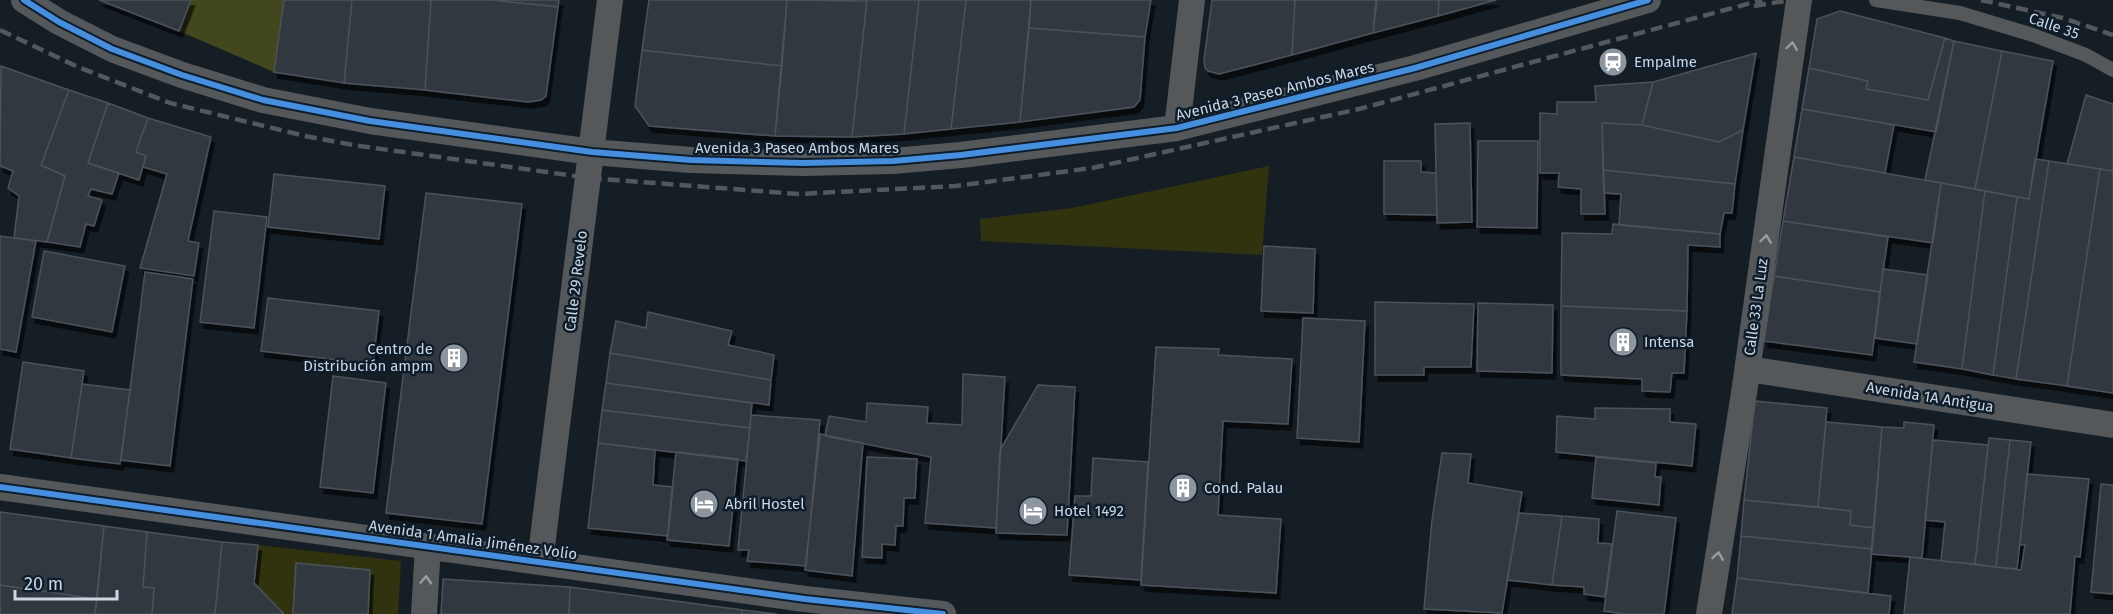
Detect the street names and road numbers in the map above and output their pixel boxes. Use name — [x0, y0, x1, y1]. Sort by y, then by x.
street label: Calle 35 — [2026, 9, 2082, 43]
street label: Avenida 3 Paseo Ambos Mares — [1174, 58, 1376, 124]
street label: Avenida 3 Paseo Ambos Mares — [695, 139, 899, 157]
street label: Calle 29 Revelo — [561, 229, 591, 333]
street label: Calle 33 La Luz — [1740, 257, 1772, 357]
street label: Avenida 1A Antigua — [1865, 378, 1995, 416]
street label: Avenida 1 Amalia Jiménez Volio — [368, 516, 578, 564]

